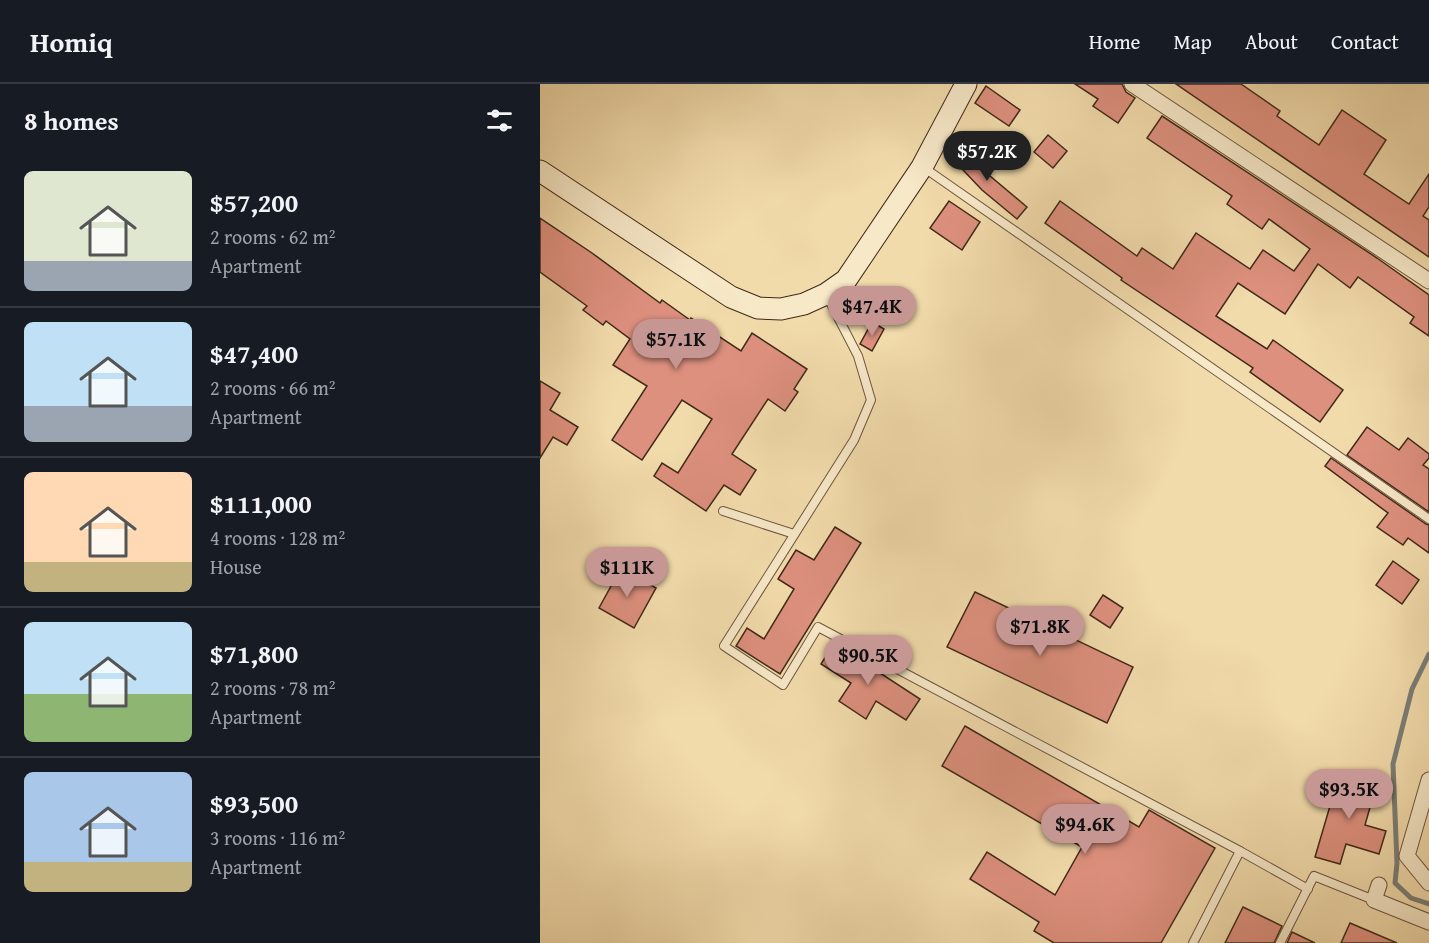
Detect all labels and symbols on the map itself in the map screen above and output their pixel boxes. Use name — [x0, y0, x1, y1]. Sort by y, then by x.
pin: $57.2K — [938, 131, 1036, 182]
pin: $47.4K — [823, 286, 921, 337]
pin: $57.1K — [627, 319, 725, 370]
pin: $111K — [585, 547, 669, 598]
pin: $71.8K — [991, 606, 1089, 657]
pin: $90.5K — [819, 635, 917, 686]
pin: $93.5K — [1300, 769, 1398, 820]
pin: $94.6K — [1036, 804, 1134, 855]

